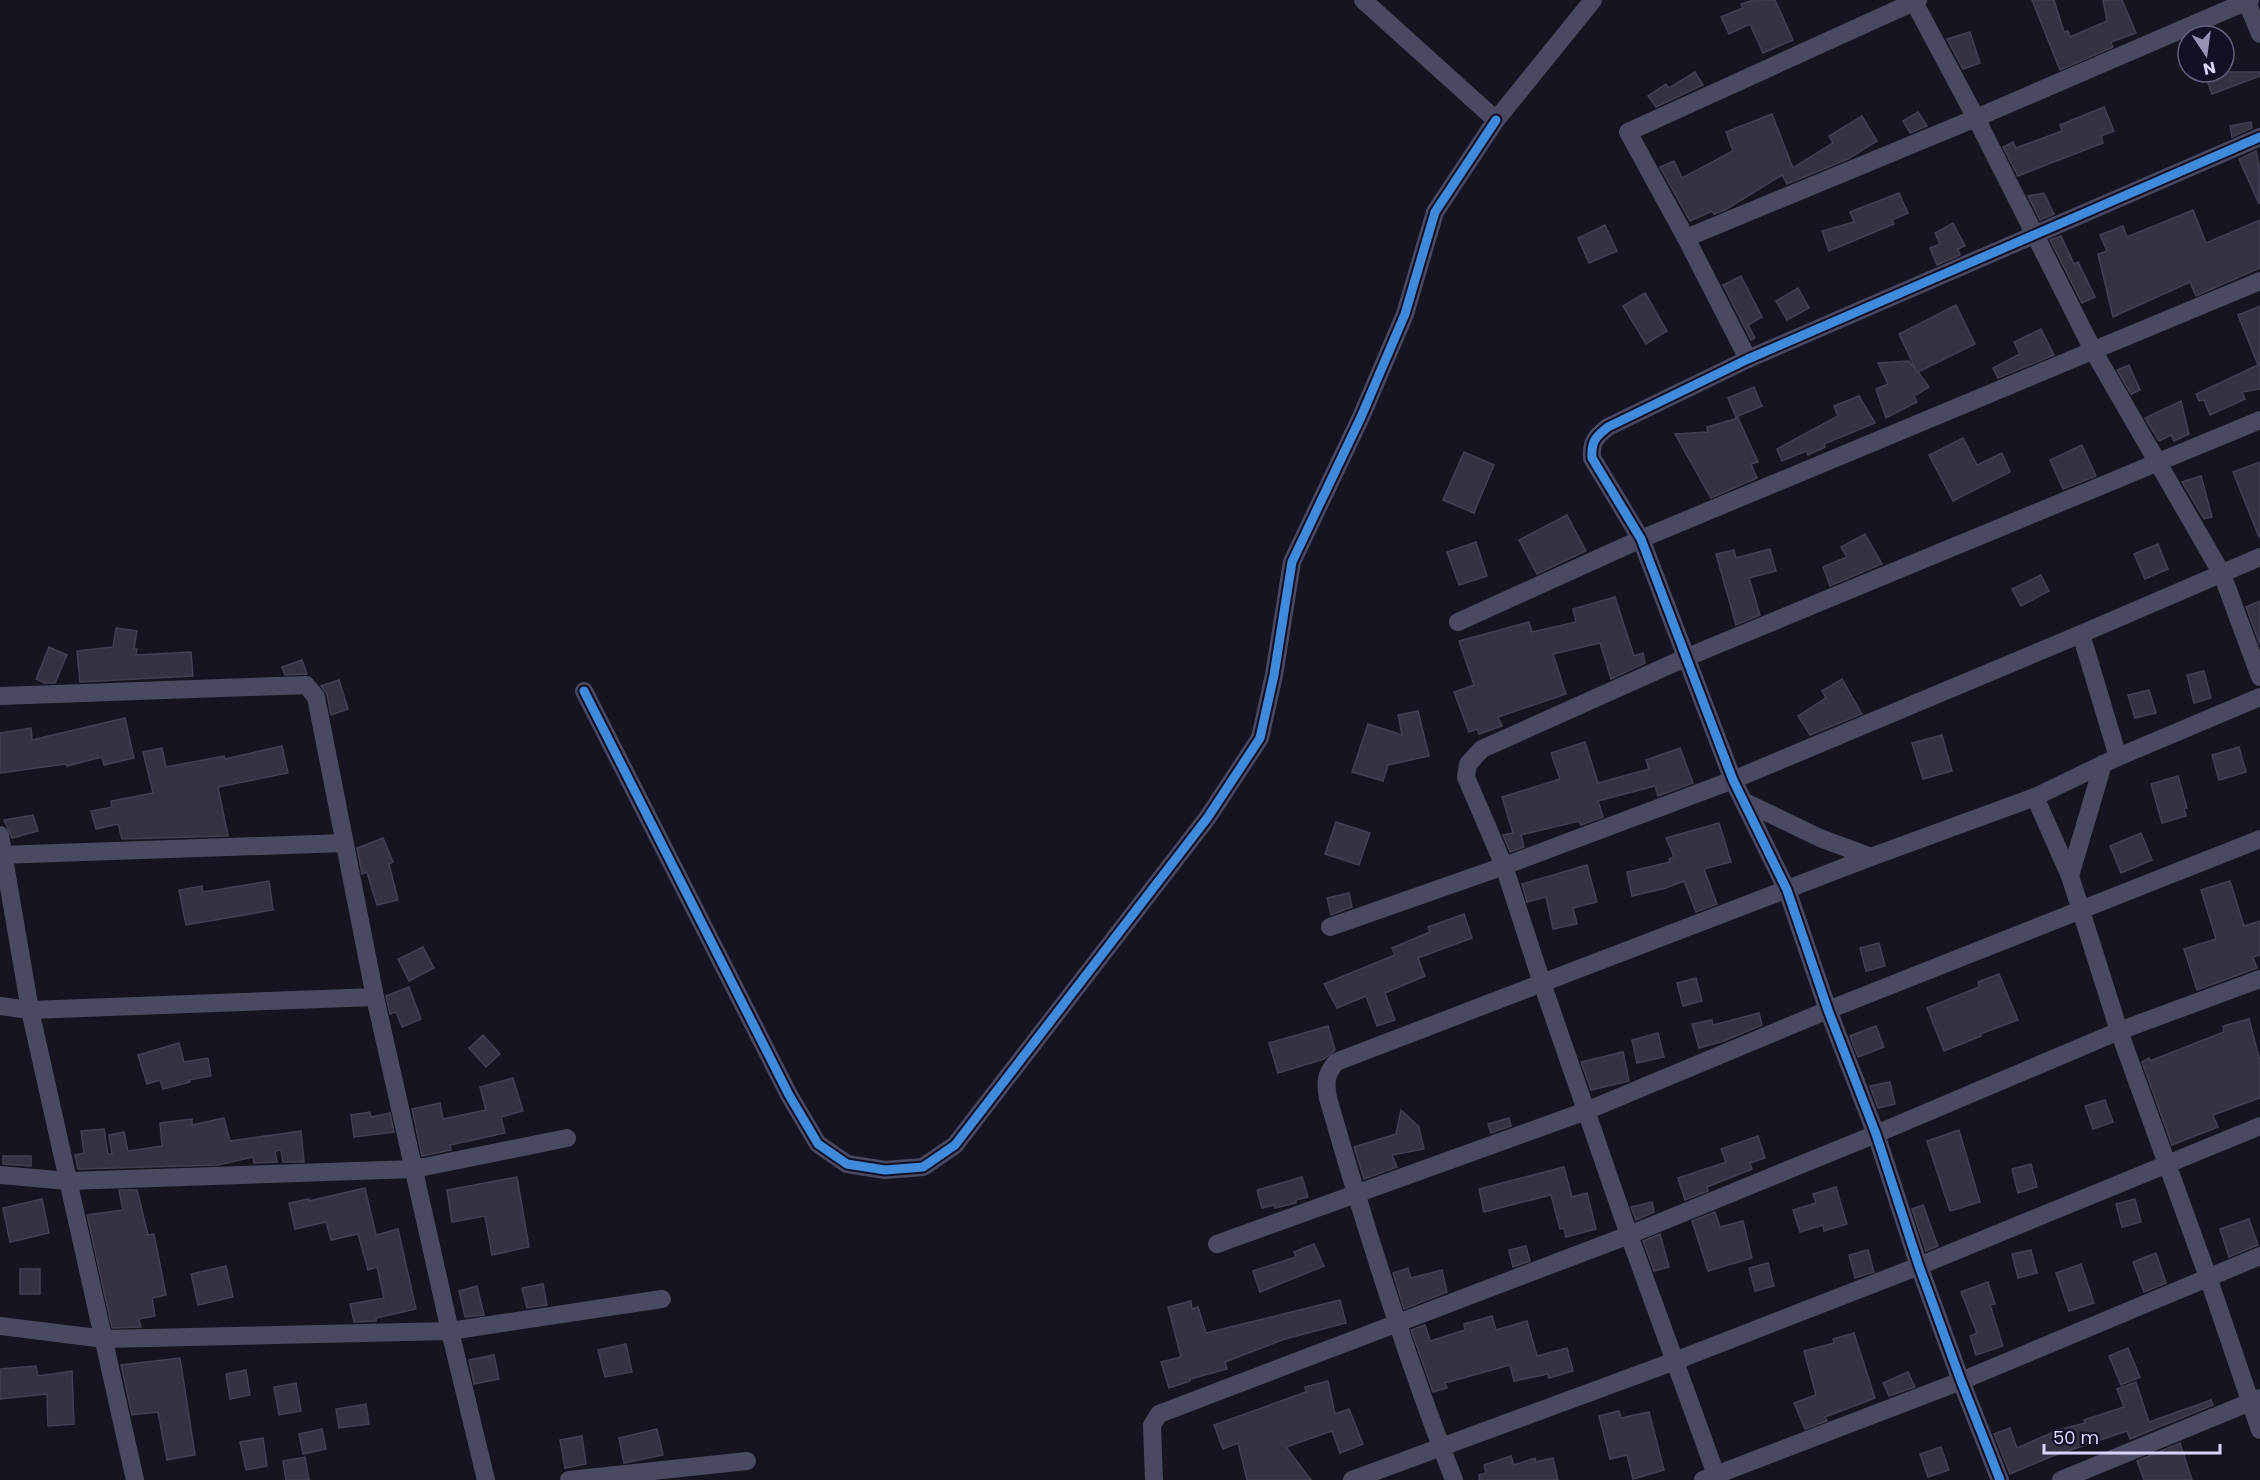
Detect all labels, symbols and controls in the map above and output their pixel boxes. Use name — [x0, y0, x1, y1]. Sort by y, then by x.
north arrow — [2176, 24, 2236, 84]
text: N — [2201, 56, 2218, 81]
scale bar — [2044, 1417, 2220, 1455]
text: 50 m — [2053, 1425, 2099, 1450]

